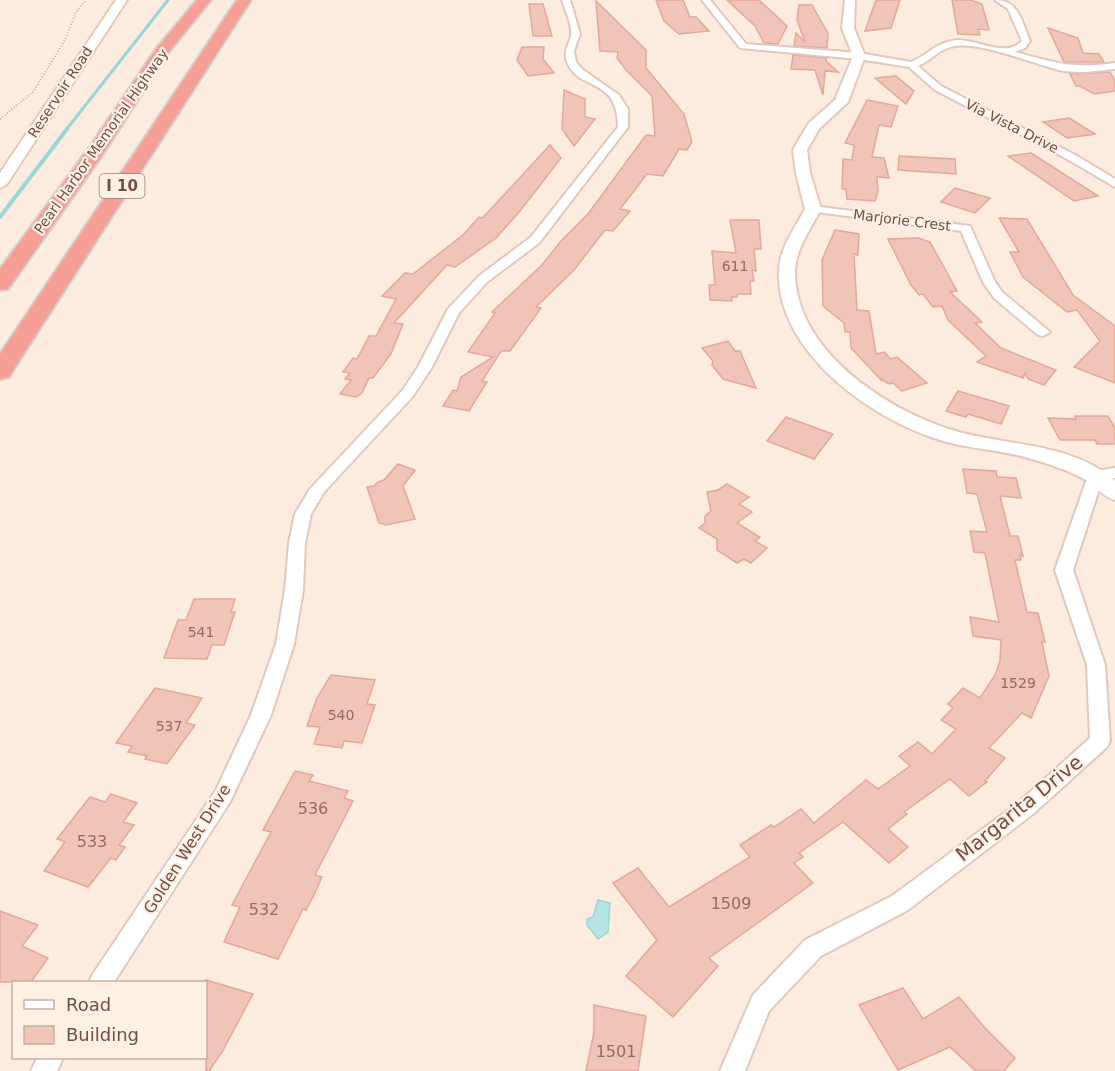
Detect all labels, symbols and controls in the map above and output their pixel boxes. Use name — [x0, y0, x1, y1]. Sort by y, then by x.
street label: Reservoir Road — [25, 43, 95, 141]
street label: Pearl Harbor Memorial Highway — [31, 46, 171, 236]
street label: Via Vista Drive — [963, 96, 1061, 156]
road number: I 10 — [100, 174, 144, 198]
street label: Marjorie Crest — [852, 206, 952, 234]
house number: 611 — [722, 258, 748, 274]
house number: 541 — [188, 624, 214, 640]
house number: 1529 — [1000, 675, 1036, 691]
house number: 540 — [328, 707, 354, 723]
house number: 537 — [156, 718, 182, 734]
street label: Margarita Drive — [951, 750, 1087, 866]
street label: Golden West Drive — [139, 781, 235, 917]
house number: 536 — [298, 799, 328, 818]
house number: 533 — [77, 832, 107, 851]
house number: 1509 — [711, 894, 751, 913]
house number: 532 — [249, 900, 279, 919]
legend — [12, 981, 207, 1059]
text: Road — [66, 994, 111, 1015]
text: Building — [66, 1024, 139, 1045]
house number: 1501 — [596, 1042, 636, 1061]

